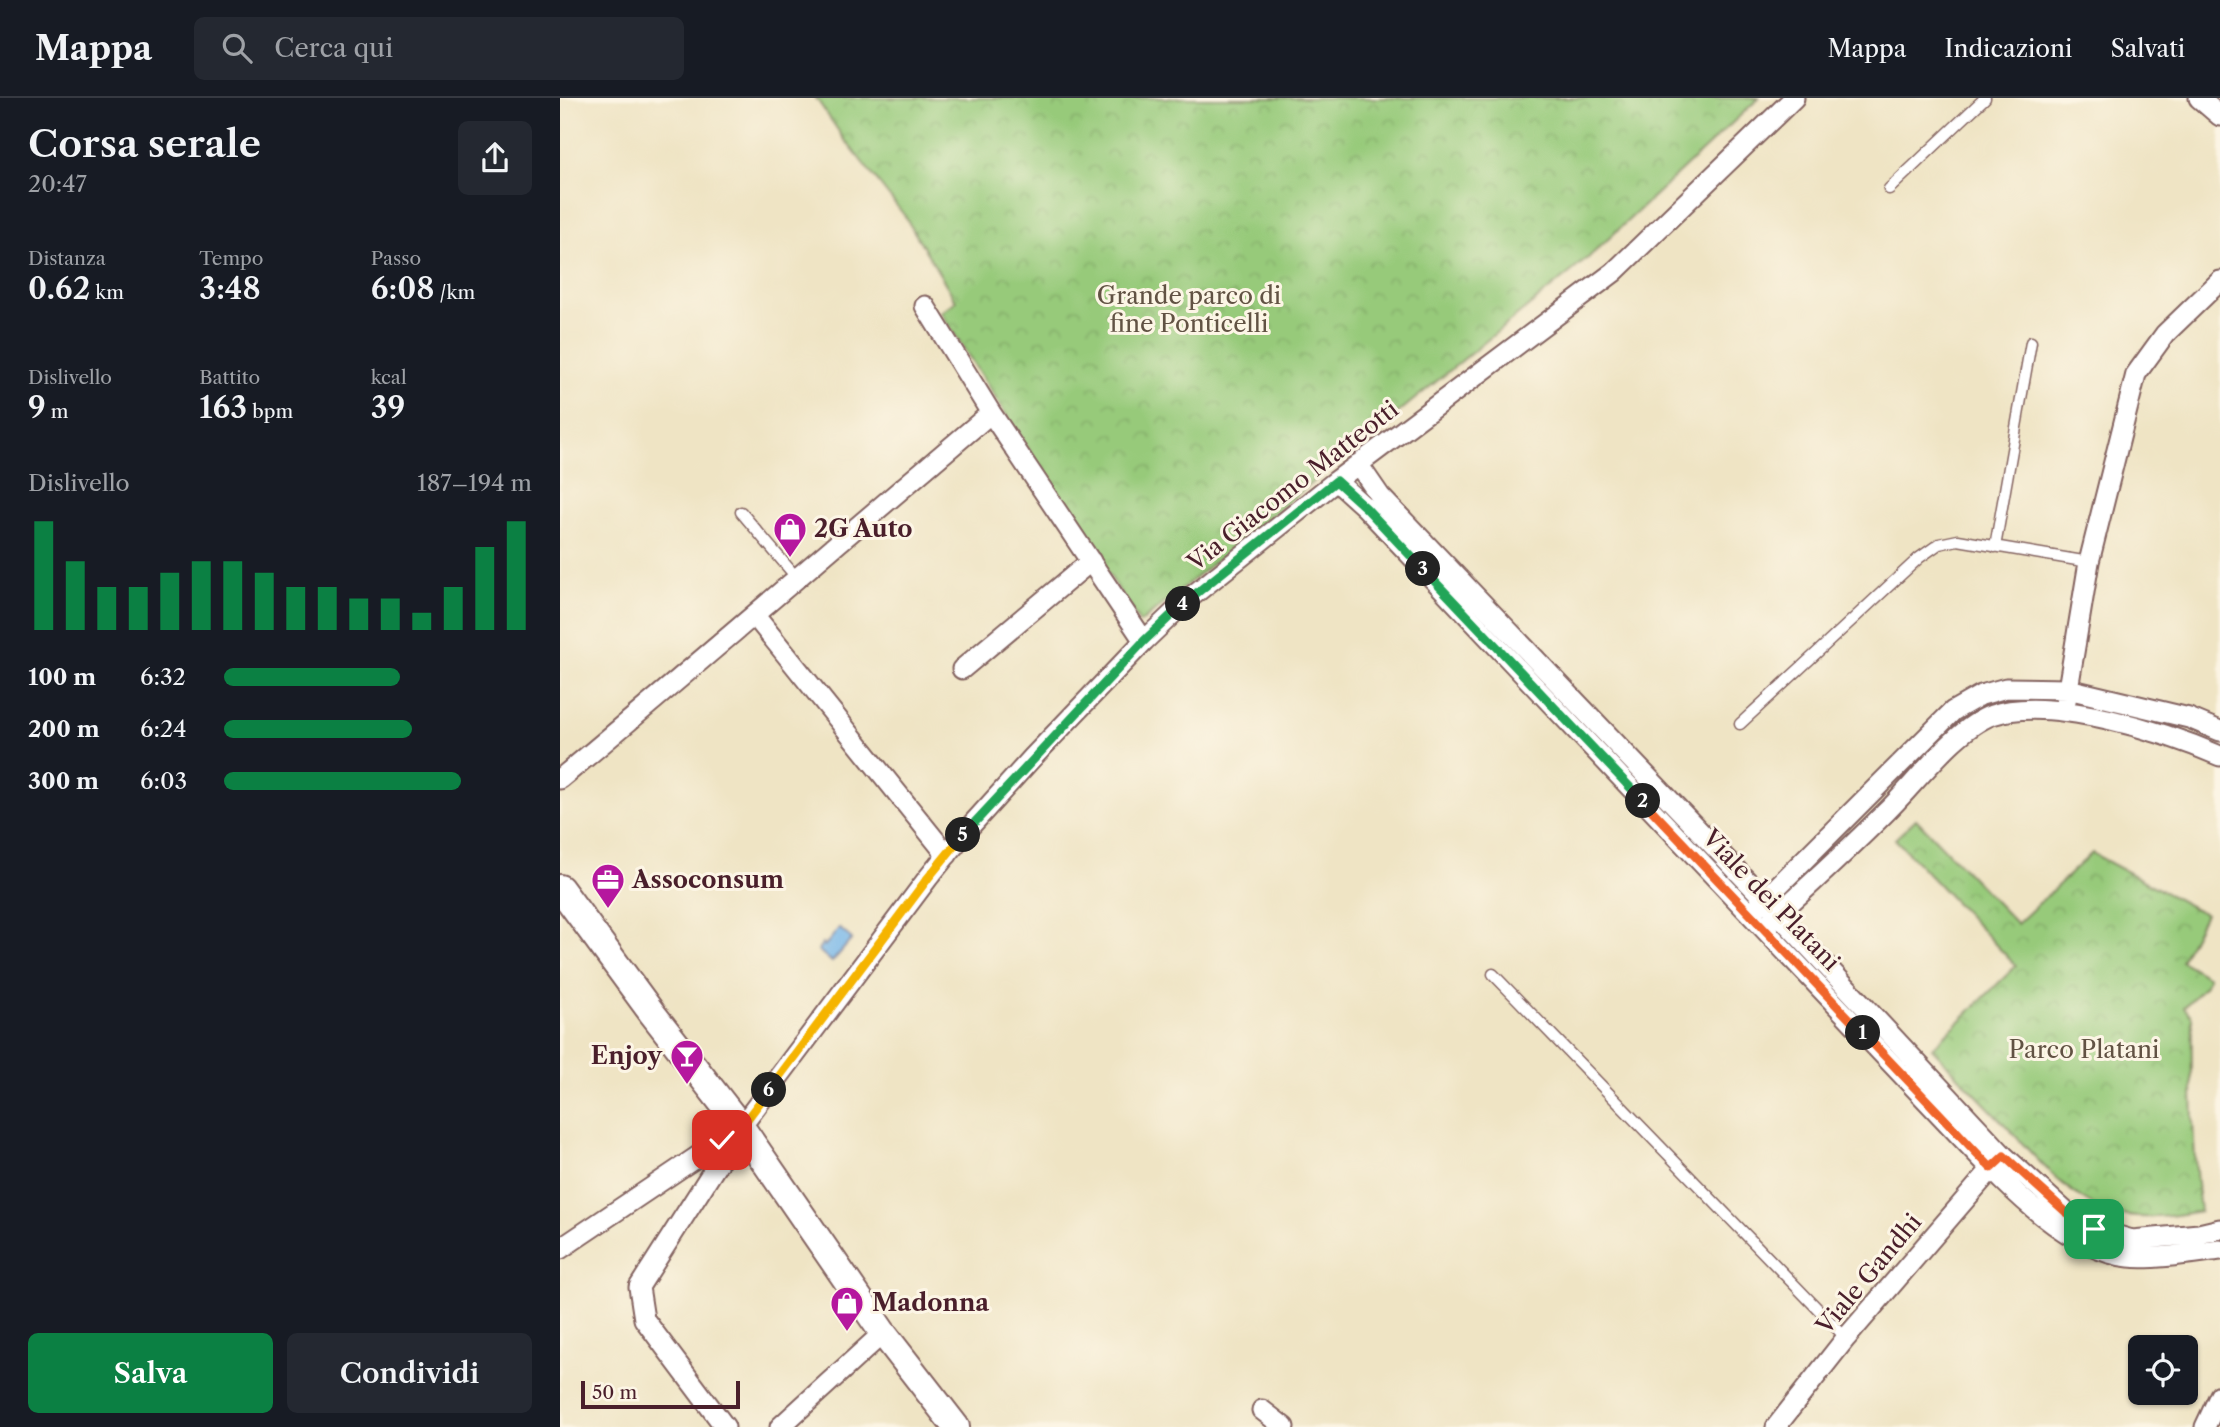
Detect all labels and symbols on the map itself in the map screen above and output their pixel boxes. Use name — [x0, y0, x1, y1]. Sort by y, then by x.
park label: Grande parco di fine Ponticelli — [1097, 281, 1281, 338]
street label: Via Giacomo Matteotti — [1181, 394, 1404, 578]
shop icon: 2G Auto — [771, 510, 809, 559]
place label: 2G Auto — [814, 514, 913, 543]
pin: 3 — [1406, 552, 1440, 587]
pin: 4 — [1166, 587, 1200, 622]
pin: 2 — [1626, 784, 1660, 818]
pin: 5 — [946, 818, 980, 852]
street label: Viale dei Platani — [1696, 822, 1846, 976]
office icon: Assoconsum — [589, 861, 627, 910]
place label: Assoconsum — [631, 865, 784, 894]
pin: 1 — [1846, 1016, 1880, 1051]
park label: Parco Platani — [2009, 1035, 2159, 1064]
bar icon: Enjoy — [668, 1037, 706, 1086]
place label: Enjoy — [591, 1041, 663, 1070]
pin: 6 — [752, 1072, 787, 1108]
pin — [692, 1110, 752, 1170]
pin — [2064, 1199, 2124, 1259]
street label: Viale Gandhi — [1809, 1208, 1927, 1341]
shop icon: Madonna — [828, 1284, 866, 1333]
place label: Madonna — [872, 1288, 990, 1317]
scale bar — [581, 1378, 740, 1410]

